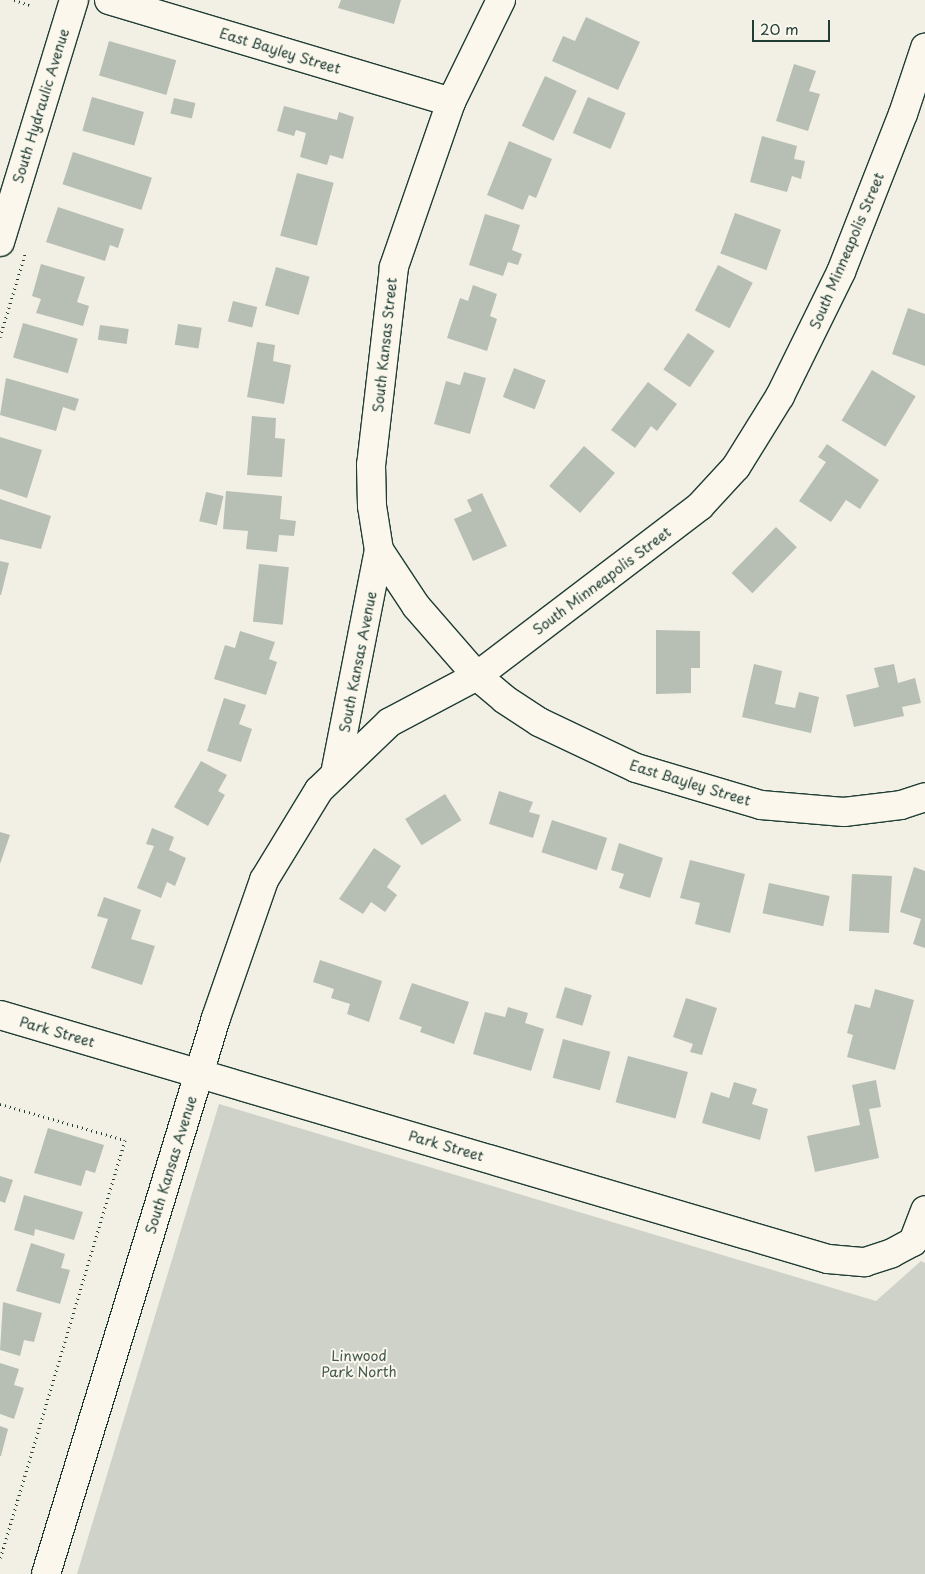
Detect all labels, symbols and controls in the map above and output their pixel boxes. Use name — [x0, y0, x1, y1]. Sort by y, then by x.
scale bar — [755, 10, 832, 42]
text: 20 m — [760, 17, 799, 40]
street label: East Bayley Street — [217, 24, 343, 78]
street label: South Hydraulic Avenue — [9, 26, 73, 186]
street label: South Minneapolis Street — [806, 169, 888, 333]
street label: South Kansas Street — [369, 276, 401, 414]
street label: South Minneapolis Street — [529, 523, 675, 639]
street label: South Kansas Avenue — [336, 590, 380, 734]
street label: East Bayley Street — [627, 756, 753, 810]
street label: Park Street — [17, 1013, 97, 1051]
street label: South Kansas Avenue — [142, 1094, 200, 1236]
street label: Park Street — [406, 1127, 486, 1165]
park label: Linwood Park North — [322, 1348, 396, 1380]

